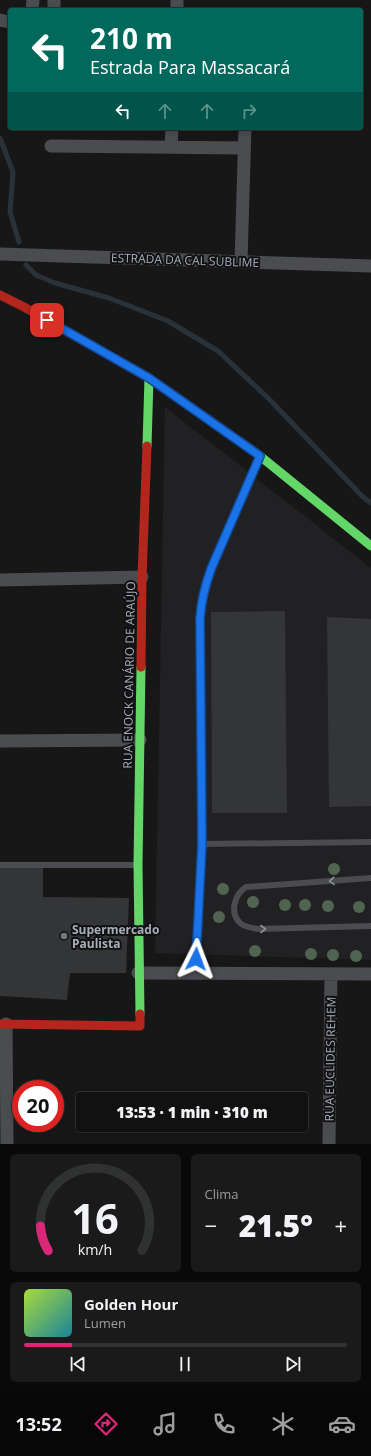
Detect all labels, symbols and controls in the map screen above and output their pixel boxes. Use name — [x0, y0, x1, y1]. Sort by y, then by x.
text: 210 m — [90, 19, 173, 57]
icon: left — [24, 24, 76, 76]
text: Estrada Para Massacará — [90, 55, 290, 79]
icon: left — [112, 100, 134, 122]
icon: ahead — [154, 100, 176, 122]
icon: ahead — [196, 100, 218, 122]
icon: right — [238, 100, 260, 122]
street label: ESTRADA DA CAL SUBLIME — [111, 249, 259, 271]
pin — [30, 303, 64, 337]
icon: arrive — [36, 309, 58, 331]
street label: RUA ENOCK CANÁRIO DE ARAÚJO — [119, 581, 139, 769]
one-way arrow — [329, 876, 335, 885]
place label: Supermercado Paulista — [72, 921, 159, 952]
one-way arrow — [259, 924, 266, 933]
marker: Supermercado Paulista — [59, 931, 69, 941]
position arrow — [175, 938, 217, 980]
street label: RUA EUCLIDES REHEM — [320, 996, 340, 1122]
speed limit sign: 20 — [12, 1080, 64, 1132]
text: 13:53 · 1 min · 310 m — [116, 1102, 268, 1122]
text: Clima — [205, 1185, 239, 1203]
text: 16 — [71, 1190, 119, 1246]
text: 21.5° — [239, 1205, 313, 1246]
text: − — [205, 1210, 217, 1240]
text: + — [334, 1210, 347, 1240]
text: km/h — [78, 1240, 113, 1259]
text: Golden Hour — [84, 1294, 178, 1314]
text: Lumen — [84, 1314, 126, 1332]
icon: previous — [67, 1353, 89, 1375]
icon: pause — [174, 1353, 196, 1375]
icon: next — [282, 1353, 304, 1375]
icon: directions — [92, 1410, 120, 1438]
icon: music — [151, 1410, 179, 1438]
icon: phone — [210, 1410, 238, 1438]
icon: climate — [269, 1410, 297, 1438]
icon: car — [328, 1410, 356, 1438]
text: 13:52 — [15, 1412, 62, 1436]

